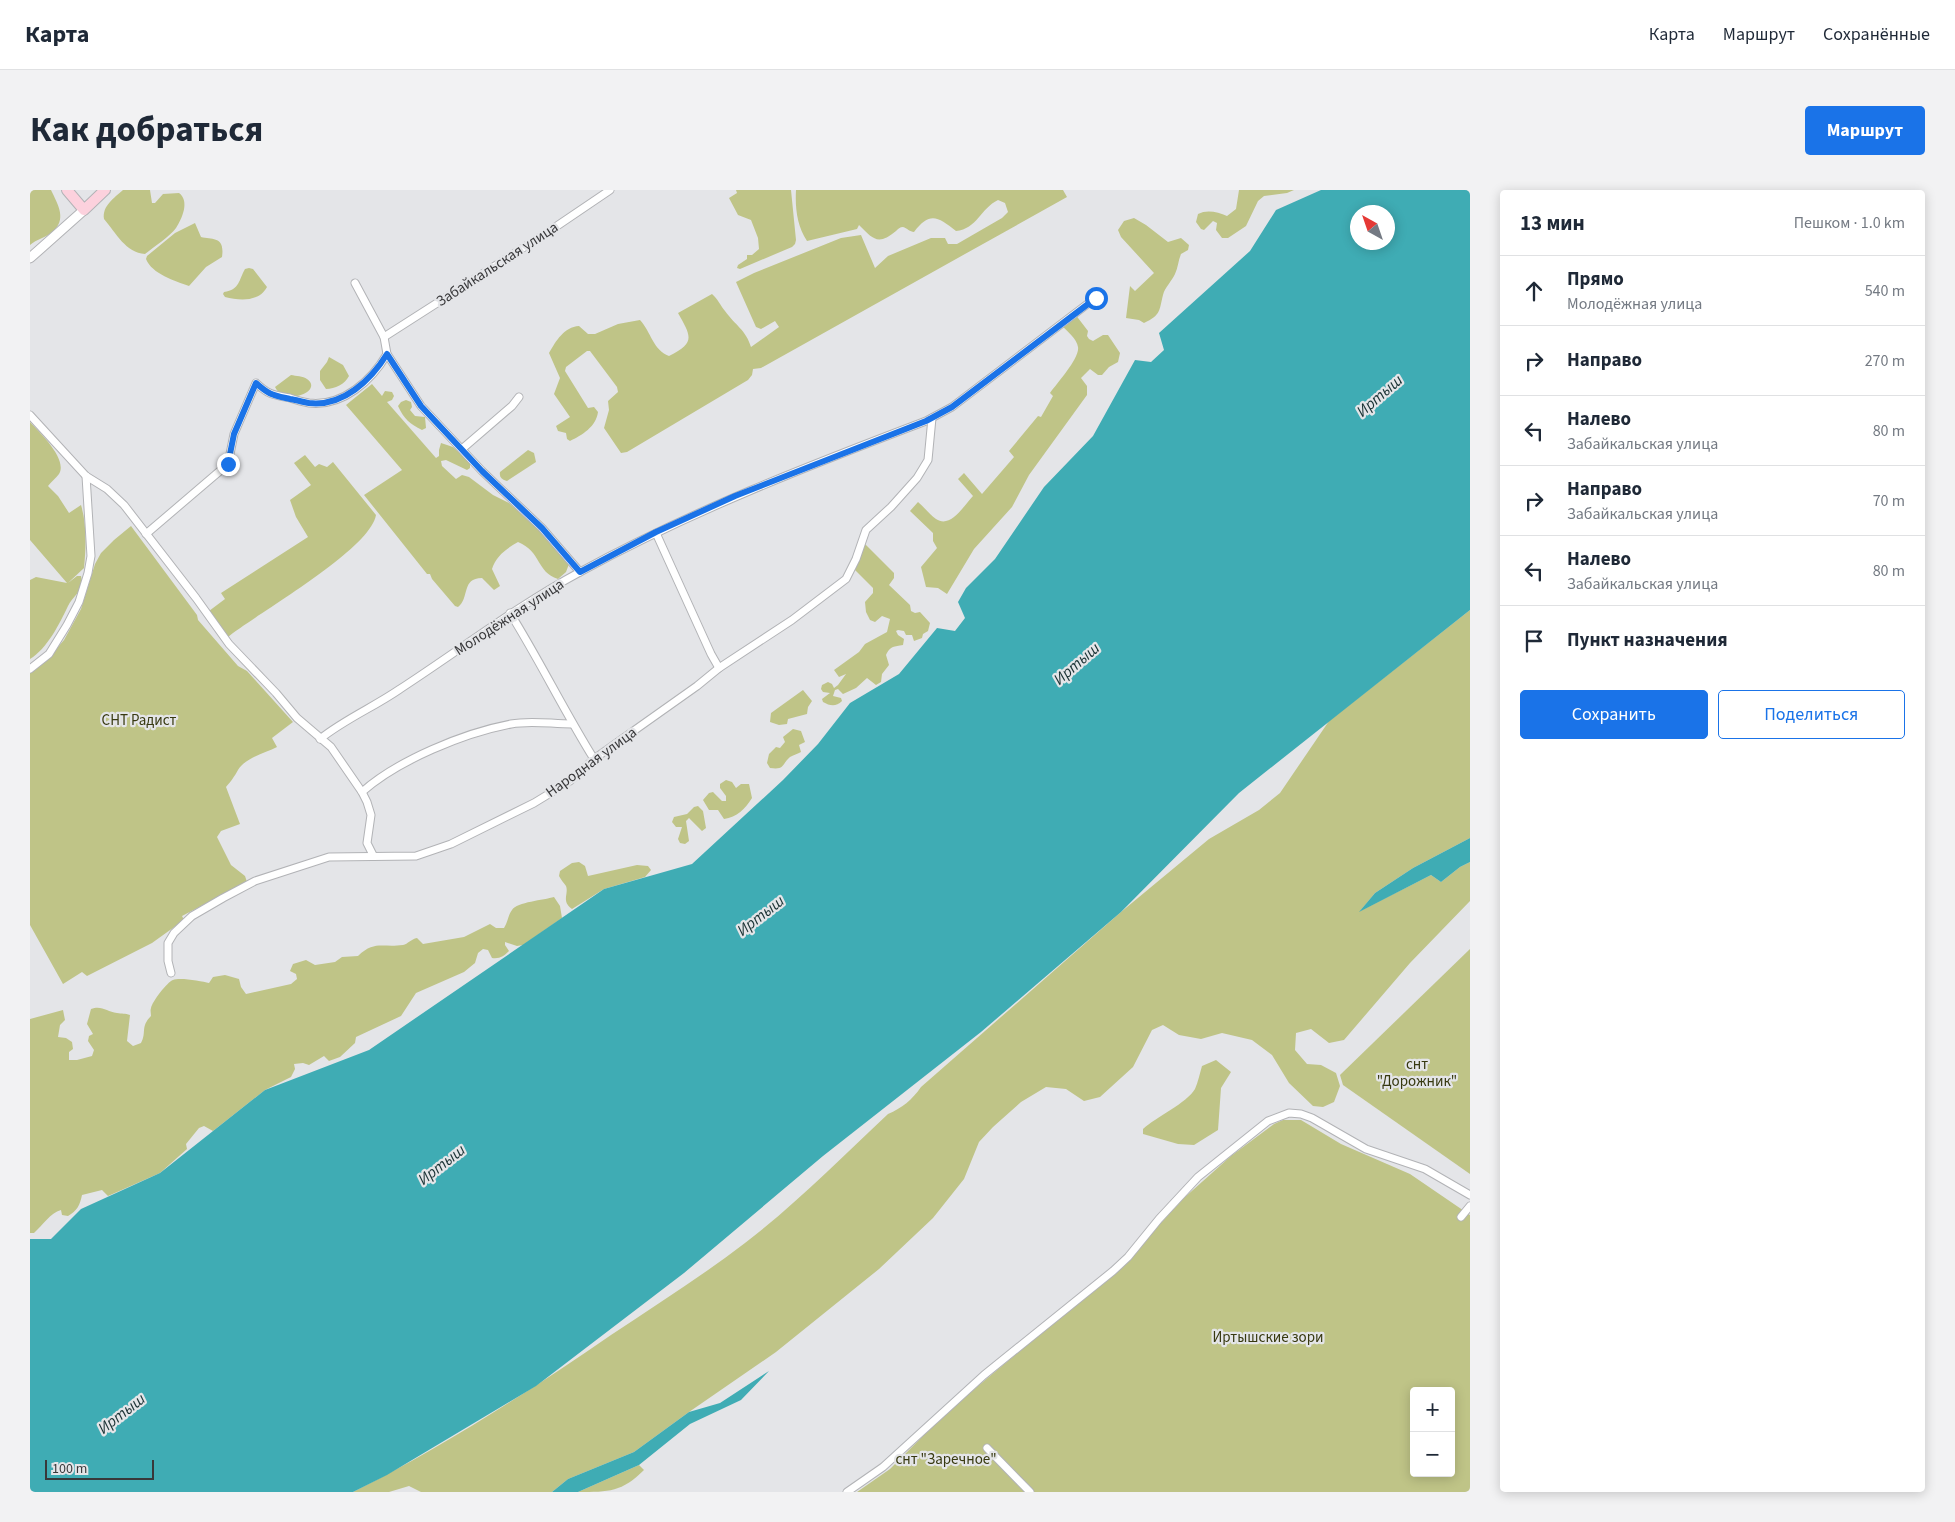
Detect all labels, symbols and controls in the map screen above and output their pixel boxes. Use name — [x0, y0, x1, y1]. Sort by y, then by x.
text: Карта — [25, 17, 89, 52]
text: Карта — [1649, 22, 1695, 47]
text: Маршрут — [1723, 22, 1795, 47]
text: Сохранённые — [1823, 22, 1930, 47]
text: Как добраться — [30, 105, 263, 155]
button: Маршрут — [1805, 106, 1925, 155]
north arrow — [1350, 205, 1395, 250]
text: 13 мин — [1520, 208, 1585, 238]
text: Пешком · 1.0 km — [1794, 212, 1905, 234]
street label: Забайкальская улица — [432, 217, 562, 312]
text: Прямо — [1567, 266, 1624, 293]
icon: ahead — [1520, 277, 1548, 305]
text: 540 m — [1865, 280, 1905, 302]
route start — [1085, 287, 1108, 310]
text: Молодёжная улица — [1567, 293, 1702, 315]
icon: right — [1520, 347, 1548, 375]
text: Направо — [1567, 347, 1642, 374]
text: 270 m — [1865, 350, 1905, 372]
water label: Иртыш — [1352, 369, 1408, 422]
text: Налево — [1567, 406, 1631, 433]
icon: left — [1520, 417, 1548, 445]
text: 80 m — [1873, 420, 1905, 442]
text: Забайкальская улица — [1567, 433, 1718, 455]
route end — [217, 453, 240, 476]
text: Направо — [1567, 476, 1642, 503]
icon: right — [1520, 487, 1548, 515]
text: 70 m — [1873, 490, 1905, 512]
text: Забайкальская улица — [1567, 503, 1718, 525]
text: Налево — [1567, 546, 1631, 573]
icon: left — [1520, 557, 1548, 585]
text: 80 m — [1873, 560, 1905, 582]
text: Забайкальская улица — [1567, 573, 1718, 595]
street label: Молодёжная улица — [450, 574, 568, 661]
icon: arrive — [1520, 627, 1548, 655]
text: Пункт назначения — [1567, 627, 1728, 654]
water label: Иртыш — [1049, 637, 1105, 690]
button: Сохранить — [1520, 690, 1708, 739]
button: Поделиться — [1718, 690, 1905, 739]
park label: СНТ Радист — [102, 710, 177, 731]
street label: Народная улица — [542, 722, 641, 803]
water label: Иртыш — [732, 890, 789, 941]
park label: снт "Дорожник" — [1377, 1054, 1457, 1092]
water label: Иртыш — [413, 1139, 470, 1190]
park label: Иртышские зори — [1212, 1327, 1324, 1348]
map controls — [1410, 1387, 1455, 1477]
button: + — [1410, 1387, 1455, 1432]
water label: Иртыш — [93, 1388, 150, 1439]
button: − — [1410, 1432, 1455, 1477]
park label: снт "Заречное" — [895, 1449, 997, 1470]
scale bar — [45, 1457, 154, 1480]
text: 100 m — [52, 1459, 87, 1479]

